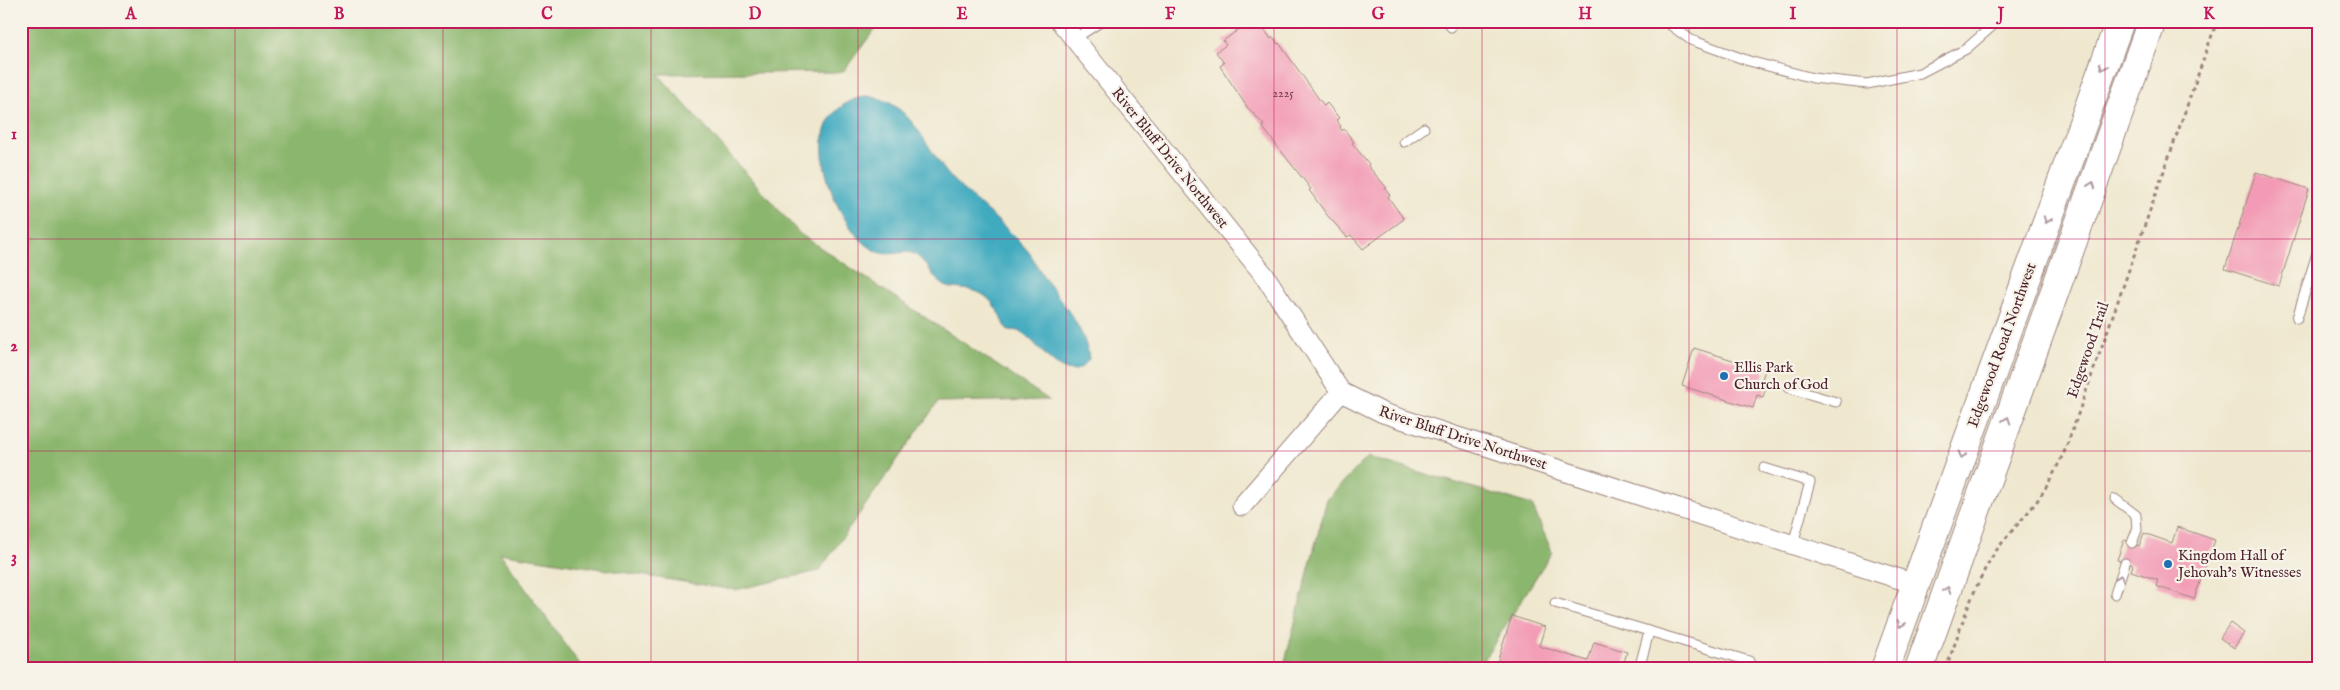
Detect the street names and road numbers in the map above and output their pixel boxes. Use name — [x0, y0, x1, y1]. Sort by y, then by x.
street label: River Bluff Drive Northwest — [1107, 84, 1233, 232]
street label: Edgewood Road Northwest — [1963, 260, 2041, 430]
street label: Edgewood Trail — [2063, 299, 2114, 401]
street label: River Bluff Drive Northwest — [1376, 402, 1550, 474]

